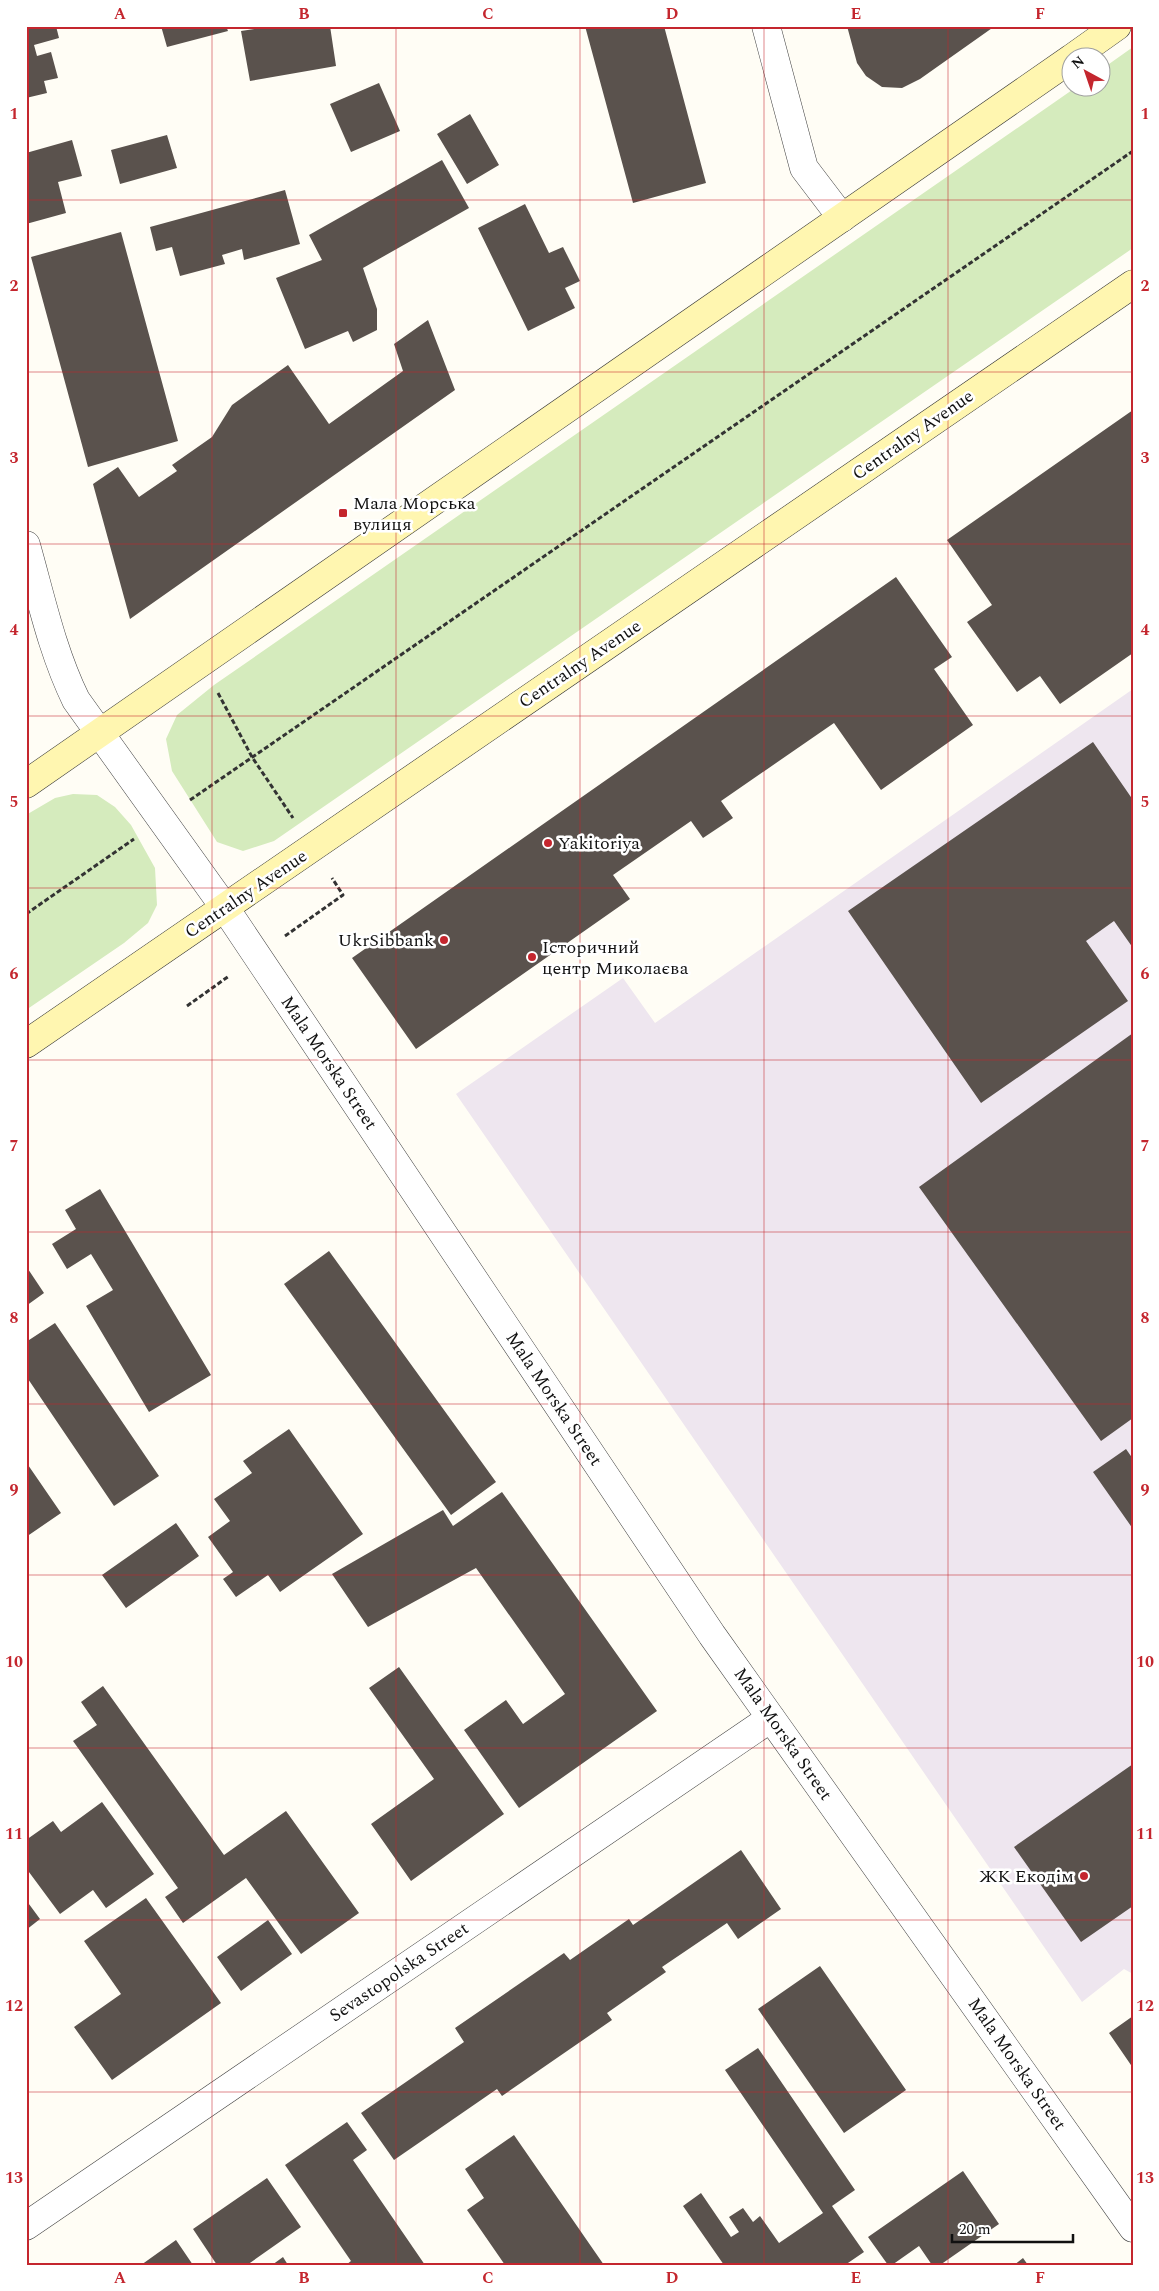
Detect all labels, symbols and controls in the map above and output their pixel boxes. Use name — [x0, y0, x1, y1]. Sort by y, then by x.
text: A — [114, 2, 127, 26]
text: B — [298, 2, 310, 26]
text: C — [482, 2, 494, 26]
text: D — [666, 2, 679, 26]
text: E — [851, 2, 861, 26]
text: F — [1035, 2, 1045, 26]
north arrow — [1062, 48, 1112, 98]
text: N — [1067, 51, 1089, 74]
text: 1 — [10, 102, 18, 126]
text: 1 — [1141, 102, 1149, 126]
text: 2 — [10, 274, 19, 298]
text: 2 — [1141, 274, 1150, 298]
street label: Centralny Avenue — [847, 383, 979, 487]
text: 3 — [10, 446, 19, 470]
text: 3 — [1141, 446, 1150, 470]
place label: Мала Морська вулиця — [353, 490, 476, 538]
marker: Мала Морська вулиця — [337, 507, 349, 519]
street label: Centralny Avenue — [513, 613, 647, 715]
text: 4 — [10, 618, 19, 642]
text: 4 — [1141, 618, 1150, 642]
text: 5 — [10, 790, 18, 814]
text: 5 — [1141, 790, 1149, 814]
place label: Yakitoriya — [558, 830, 640, 857]
marker: Yakitoriya — [542, 837, 554, 849]
street label: Centralny Avenue — [179, 843, 313, 945]
place label: UkrSibbank — [338, 927, 434, 954]
marker: UkrSibbank — [438, 934, 450, 946]
place label: Історичний центр Миколаєва — [542, 934, 689, 982]
marker: Історичний центр Миколаєва — [526, 951, 538, 963]
text: 6 — [10, 962, 19, 986]
text: 6 — [1141, 962, 1150, 986]
street label: Mala Morska Street — [274, 990, 384, 1136]
text: 7 — [10, 1134, 19, 1158]
text: 7 — [1141, 1134, 1150, 1158]
text: 8 — [10, 1306, 19, 1330]
text: 8 — [1141, 1306, 1150, 1330]
street label: Mala Morska Street — [499, 1326, 609, 1472]
text: 9 — [10, 1478, 19, 1502]
text: 9 — [1141, 1478, 1150, 1502]
text: 10 — [5, 1650, 23, 1674]
text: 10 — [1136, 1650, 1154, 1674]
street label: Mala Morska Street — [727, 1662, 839, 1806]
text: 11 — [5, 1822, 23, 1846]
text: 11 — [1136, 1822, 1154, 1846]
place label: ЖК Екодім — [979, 1863, 1074, 1890]
marker: ЖК Екодім — [1078, 1870, 1090, 1882]
street label: Sevastopolska Street — [324, 1915, 474, 2029]
street label: Mala Morska Street — [961, 1992, 1073, 2136]
text: 12 — [5, 1994, 23, 2018]
text: 12 — [1136, 1994, 1154, 2018]
text: 13 — [5, 2166, 23, 2190]
text: 13 — [1136, 2166, 1154, 2190]
scale bar — [952, 2211, 1073, 2243]
text: 20 m — [959, 2218, 991, 2241]
text: A — [114, 2266, 127, 2290]
text: B — [298, 2266, 310, 2290]
text: C — [482, 2266, 494, 2290]
text: D — [666, 2266, 679, 2290]
text: E — [851, 2266, 861, 2290]
text: F — [1035, 2266, 1045, 2290]

